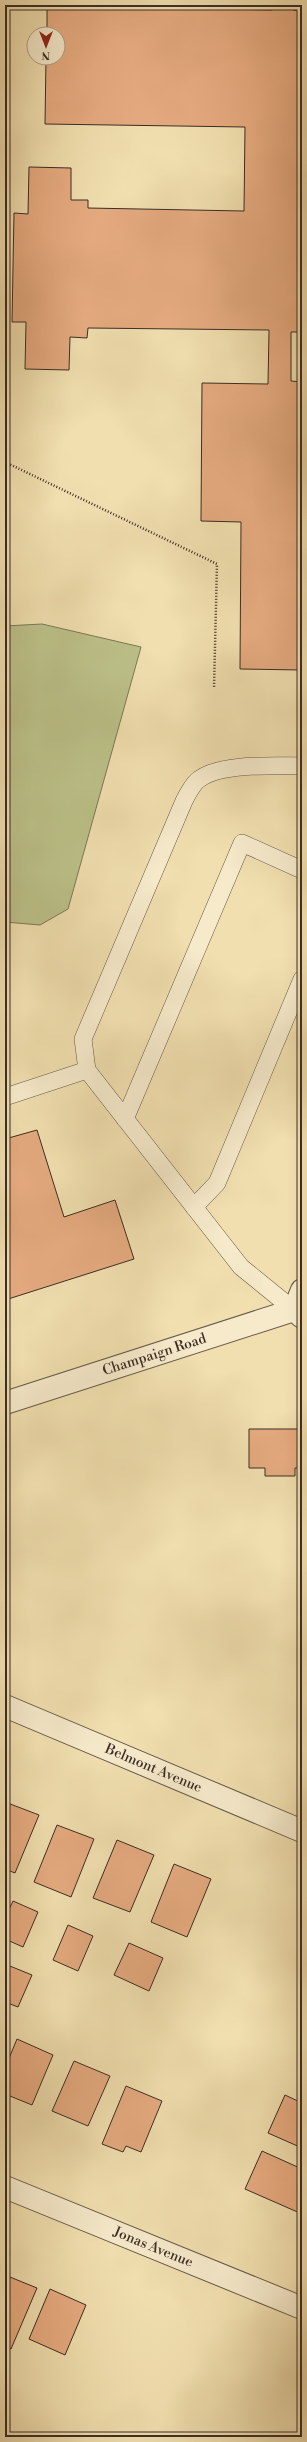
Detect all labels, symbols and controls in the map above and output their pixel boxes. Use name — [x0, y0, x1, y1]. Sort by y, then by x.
north arrow — [26, 26, 66, 66]
text: N — [41, 48, 50, 62]
street label: Champaign Road — [100, 1330, 209, 1380]
street label: Belmont Avenue — [101, 1740, 205, 1797]
street label: Jonas Avenue — [110, 2223, 196, 2272]

